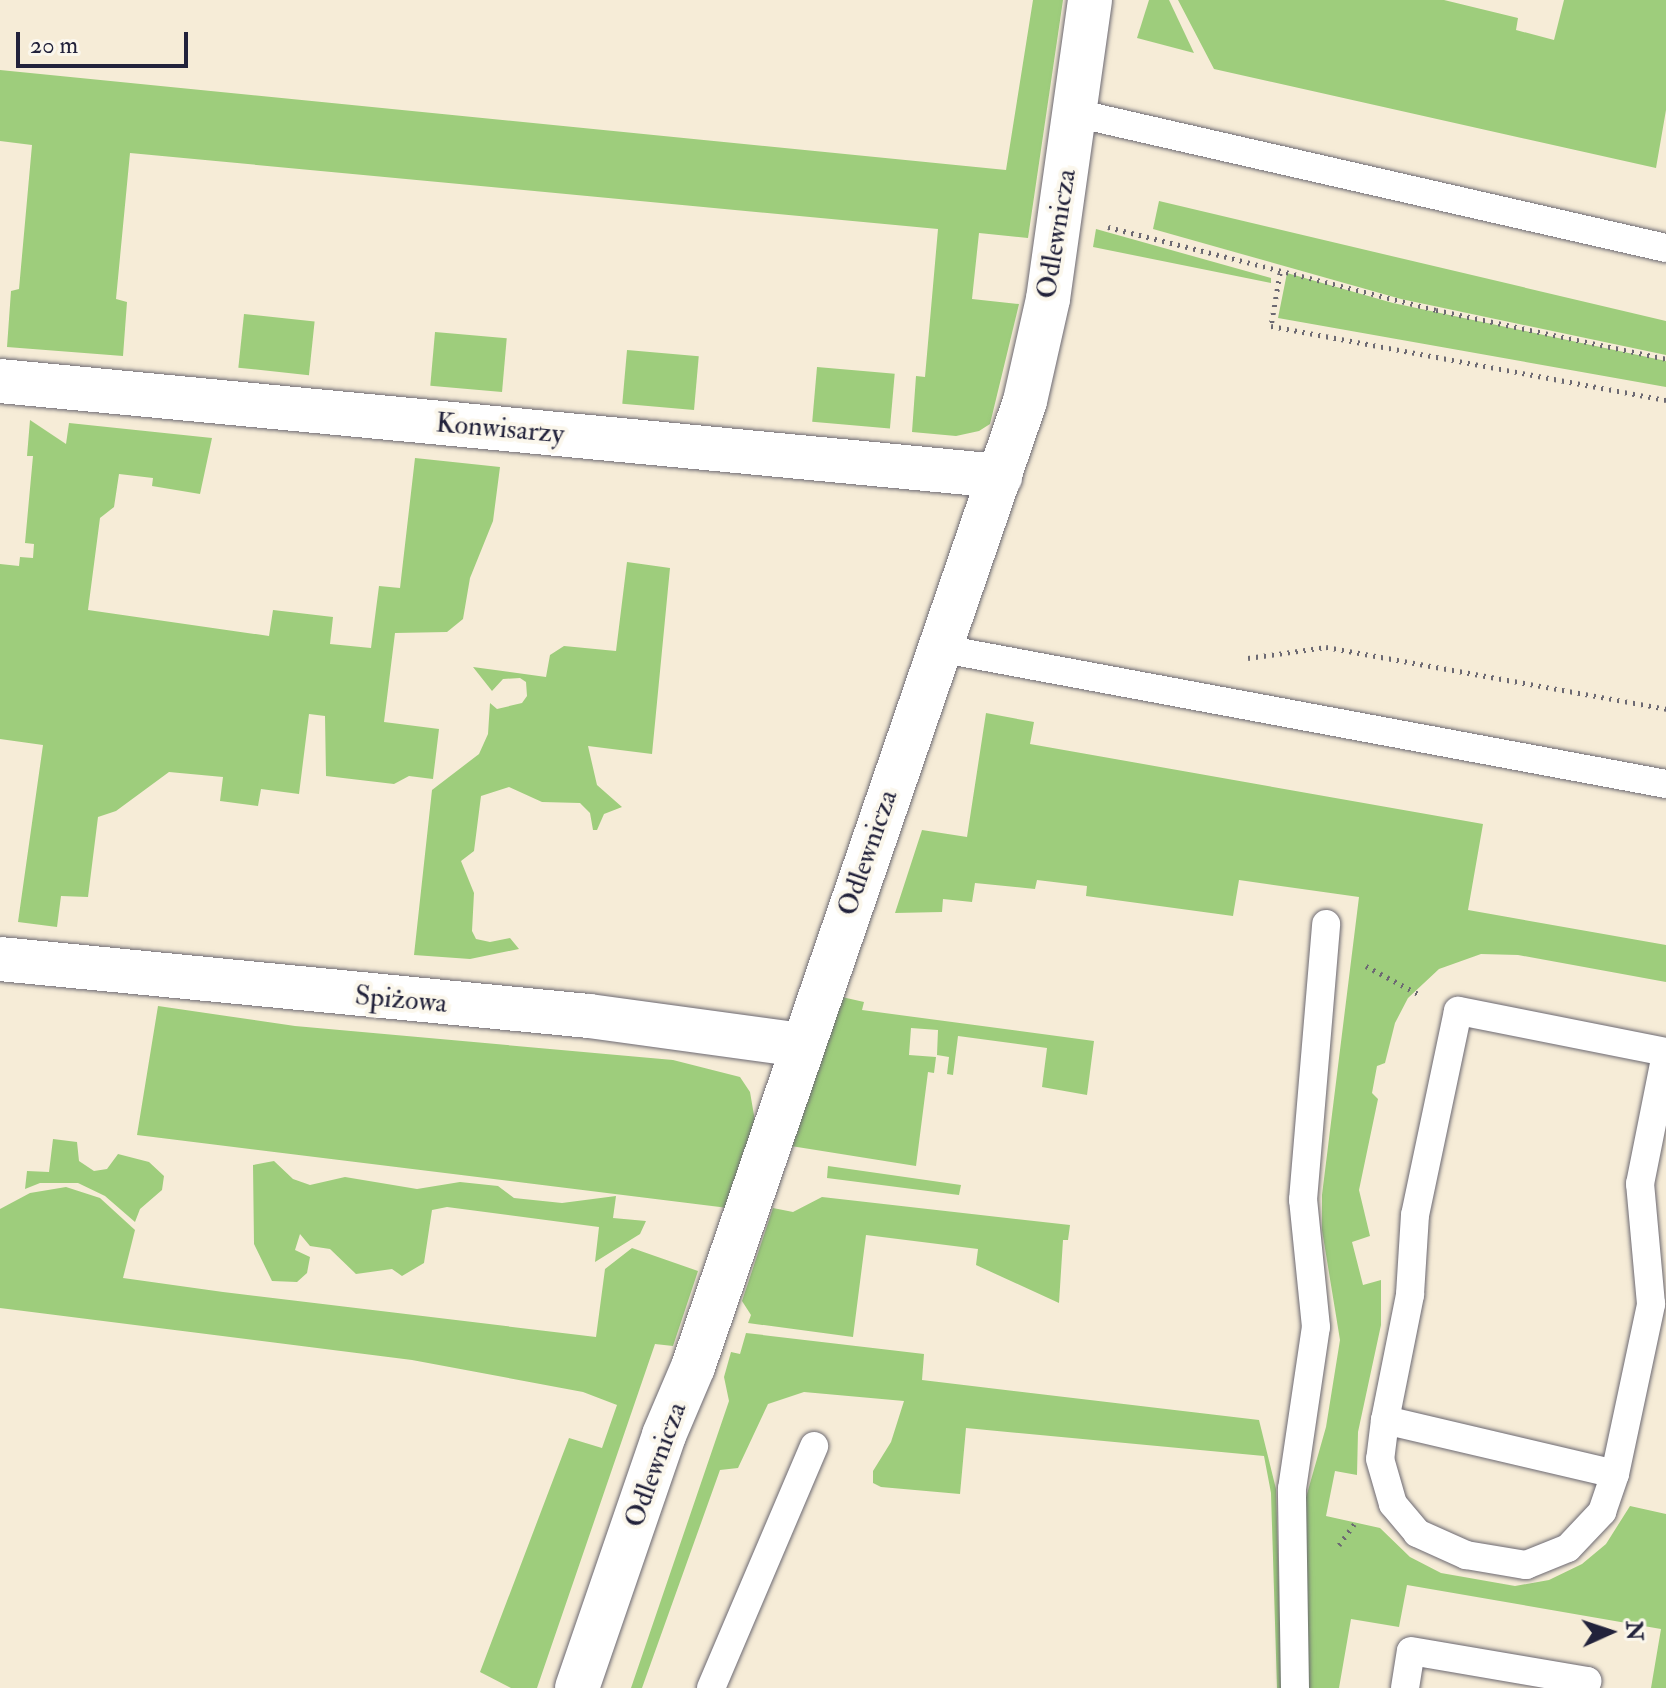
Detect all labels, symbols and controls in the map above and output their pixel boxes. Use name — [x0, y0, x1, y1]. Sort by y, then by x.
scale bar — [20, 16, 192, 66]
text: 20 m — [30, 30, 78, 61]
street label: Odlewnicza — [1030, 167, 1084, 301]
street label: Konwisarzy — [434, 407, 566, 451]
street label: Odlewnicza — [831, 786, 905, 920]
street label: Spiżowa — [353, 979, 449, 1021]
street label: Odlewnicza — [618, 1398, 694, 1532]
north arrow — [1570, 1592, 1650, 1672]
text: N — [1619, 1620, 1648, 1641]

